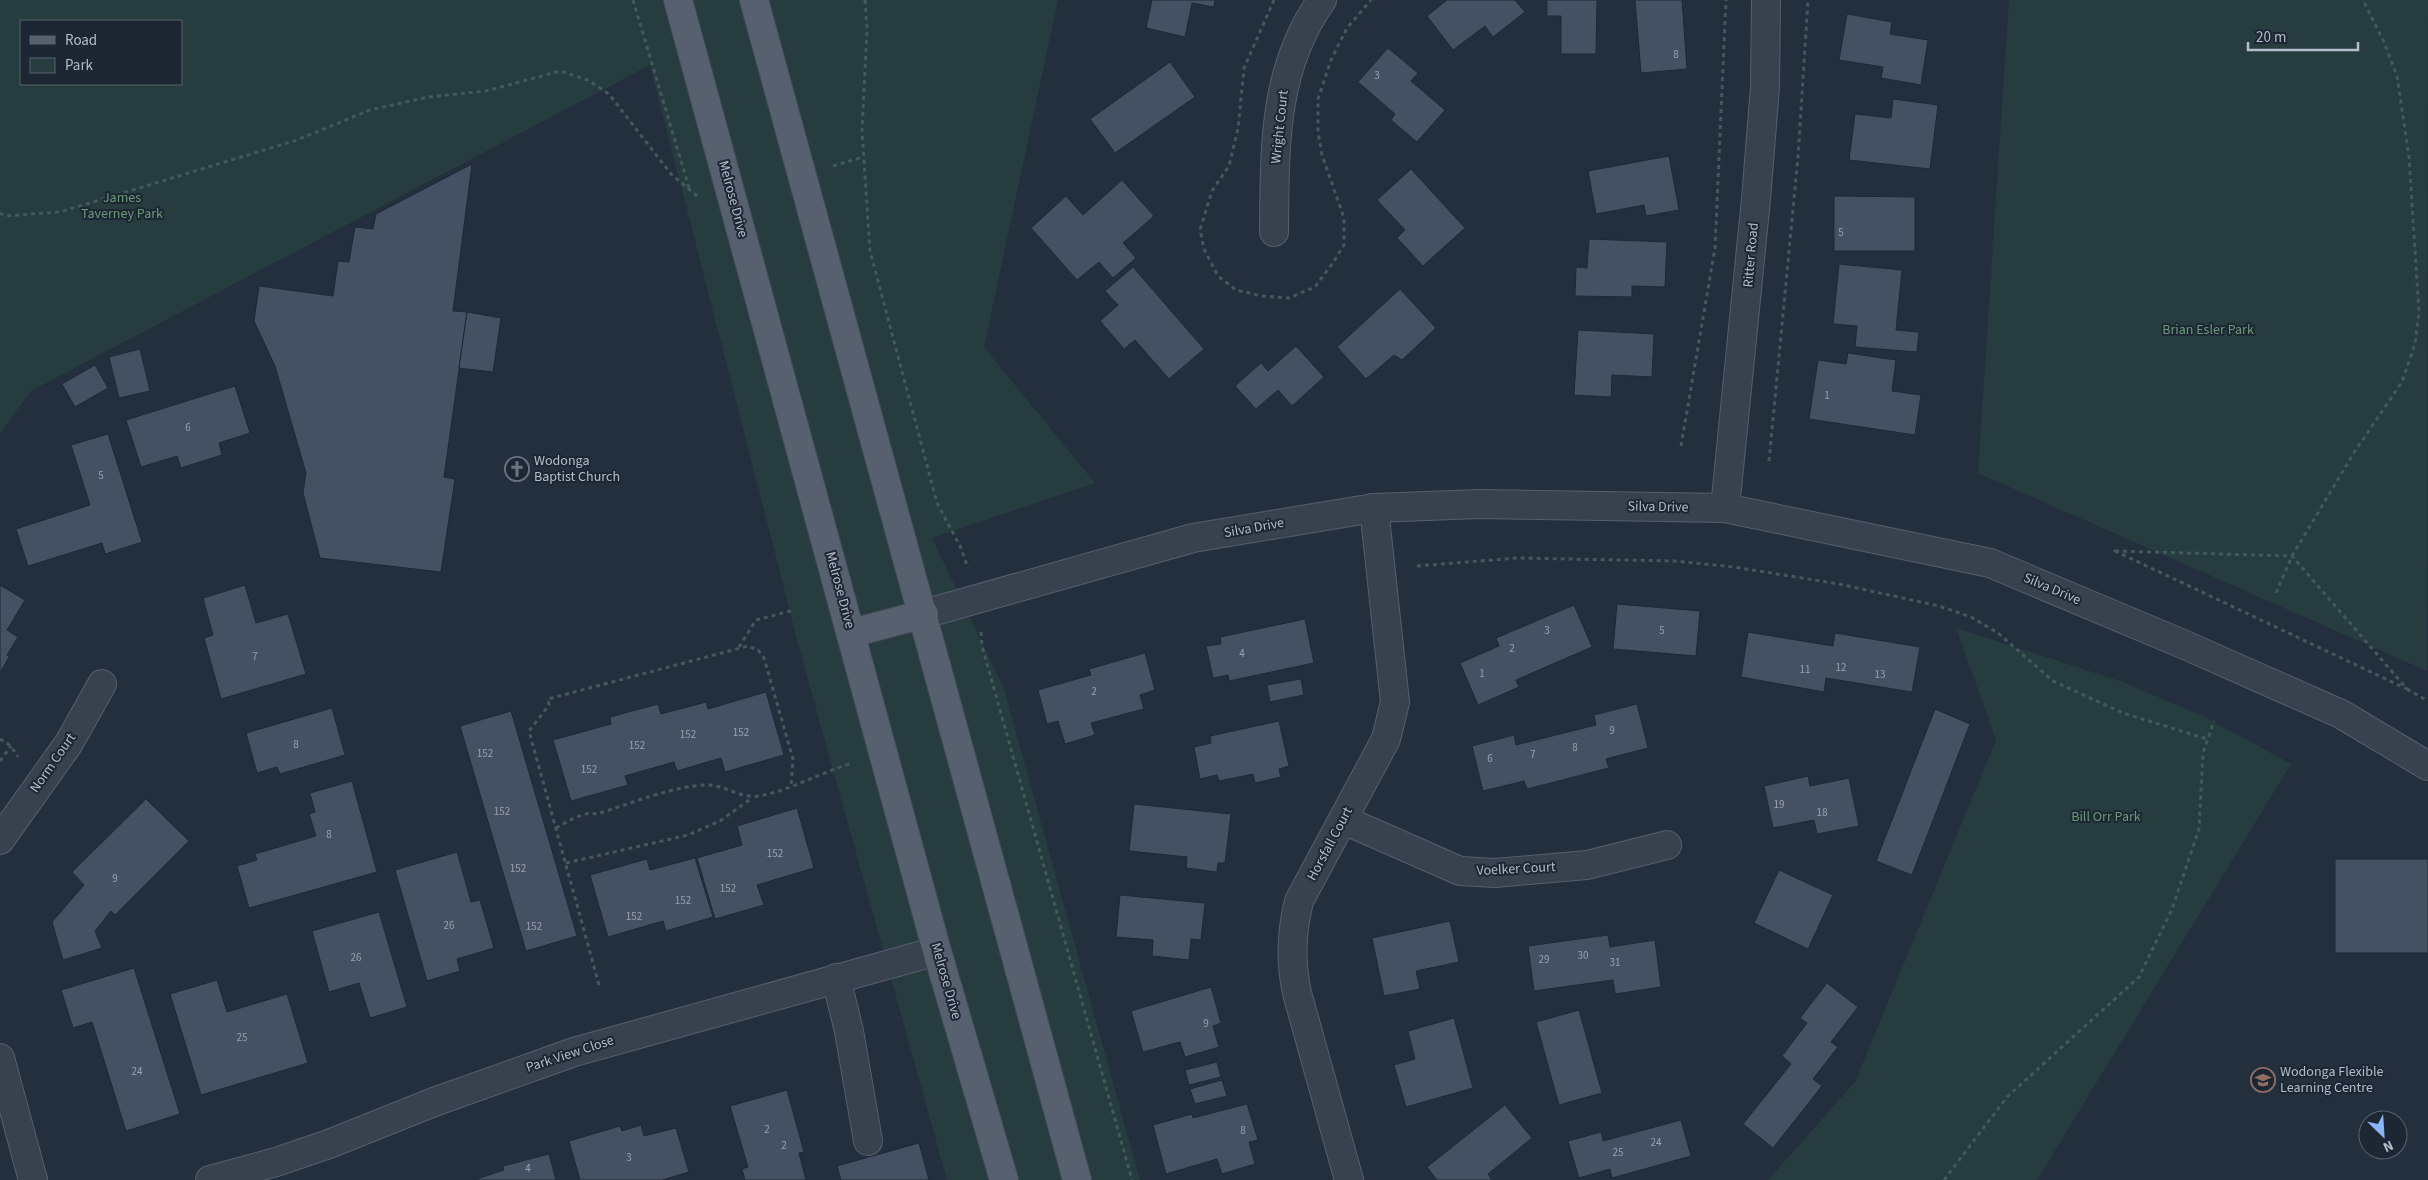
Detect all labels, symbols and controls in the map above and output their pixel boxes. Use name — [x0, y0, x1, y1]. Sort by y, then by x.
legend — [20, 20, 182, 85]
scale bar — [2248, 20, 2358, 52]
text: 20 m — [2256, 27, 2286, 48]
text: Road — [65, 30, 97, 51]
house number: 8 — [1673, 47, 1679, 62]
text: Park — [65, 55, 94, 76]
house number: 3 — [1374, 68, 1380, 83]
street label: Wright Court — [1266, 89, 1294, 165]
street label: Melrose Drive — [713, 158, 753, 240]
park label: James Taverney Park — [81, 188, 163, 224]
street label: Ritter Road — [1738, 222, 1764, 288]
house number: 5 — [1838, 225, 1844, 240]
park label: Brian Esler Park — [2162, 320, 2254, 340]
house number: 1 — [1824, 388, 1830, 403]
house number: 6 — [185, 420, 191, 435]
place label: Wodonga Baptist Church — [534, 451, 620, 487]
church icon: Wodonga Baptist Church — [504, 456, 530, 482]
house number: 5 — [98, 468, 104, 483]
street label: Silva Drive — [1627, 496, 1689, 518]
street label: Silva Drive — [1222, 513, 1286, 543]
street label: Melrose Drive — [820, 549, 860, 631]
street label: Silva Drive — [2020, 568, 2084, 610]
house number: 3 — [1544, 623, 1550, 638]
house number: 5 — [1659, 623, 1665, 638]
house number: 2 — [1509, 641, 1515, 656]
house number: 4 — [1239, 646, 1245, 661]
house number: 7 — [252, 649, 258, 664]
house number: 12 — [1836, 660, 1846, 675]
house number: 11 — [1800, 662, 1810, 677]
house number: 1 — [1479, 666, 1485, 681]
house number: 13 — [1875, 667, 1885, 682]
house number: 2 — [1091, 684, 1097, 699]
house number: 9 — [1609, 723, 1615, 738]
house number: 152 — [733, 725, 749, 740]
house number: 152 — [680, 727, 696, 742]
street label: Norm Court — [25, 729, 81, 797]
house number: 8 — [293, 737, 299, 752]
house number: 152 — [629, 738, 645, 753]
house number: 8 — [1572, 740, 1578, 755]
house number: 152 — [477, 746, 493, 761]
house number: 7 — [1530, 747, 1536, 762]
house number: 6 — [1487, 751, 1493, 766]
house number: 152 — [581, 762, 597, 777]
house number: 19 — [1774, 797, 1784, 812]
street label: Horsfall Court — [1302, 803, 1358, 884]
house number: 152 — [494, 804, 510, 819]
house number: 18 — [1817, 805, 1828, 820]
park label: Bill Orr Park — [2071, 807, 2141, 827]
house number: 8 — [326, 827, 332, 842]
house number: 152 — [767, 846, 783, 861]
street label: Voelker Court — [1476, 857, 1556, 881]
house number: 152 — [510, 861, 526, 876]
house number: 9 — [112, 871, 118, 886]
house number: 152 — [720, 881, 736, 896]
house number: 152 — [675, 893, 691, 908]
house number: 152 — [626, 909, 642, 924]
house number: 26 — [444, 918, 455, 933]
house number: 152 — [526, 919, 542, 934]
street label: Melrose Drive — [926, 940, 967, 1022]
house number: 30 — [1578, 948, 1588, 963]
house number: 26 — [351, 950, 362, 965]
house number: 29 — [1539, 952, 1549, 967]
house number: 31 — [1610, 955, 1620, 970]
house number: 9 — [1203, 1016, 1209, 1031]
house number: 25 — [237, 1030, 247, 1045]
street label: Park View Close — [523, 1030, 617, 1078]
place label: Wodonga Flexible Learning Centre — [2280, 1062, 2384, 1098]
house number: 24 — [132, 1064, 143, 1079]
school or university icon: Wodonga Flexible Learning Centre — [2250, 1067, 2276, 1093]
north arrow — [2358, 1110, 2408, 1160]
house number: 2 — [764, 1122, 770, 1137]
house number: 8 — [1240, 1123, 1246, 1138]
house number: 24 — [1651, 1135, 1662, 1150]
text: N — [2380, 1135, 2397, 1157]
house number: 2 — [781, 1138, 787, 1153]
house number: 25 — [1613, 1145, 1623, 1160]
house number: 3 — [626, 1150, 632, 1165]
house number: 4 — [525, 1161, 531, 1176]

